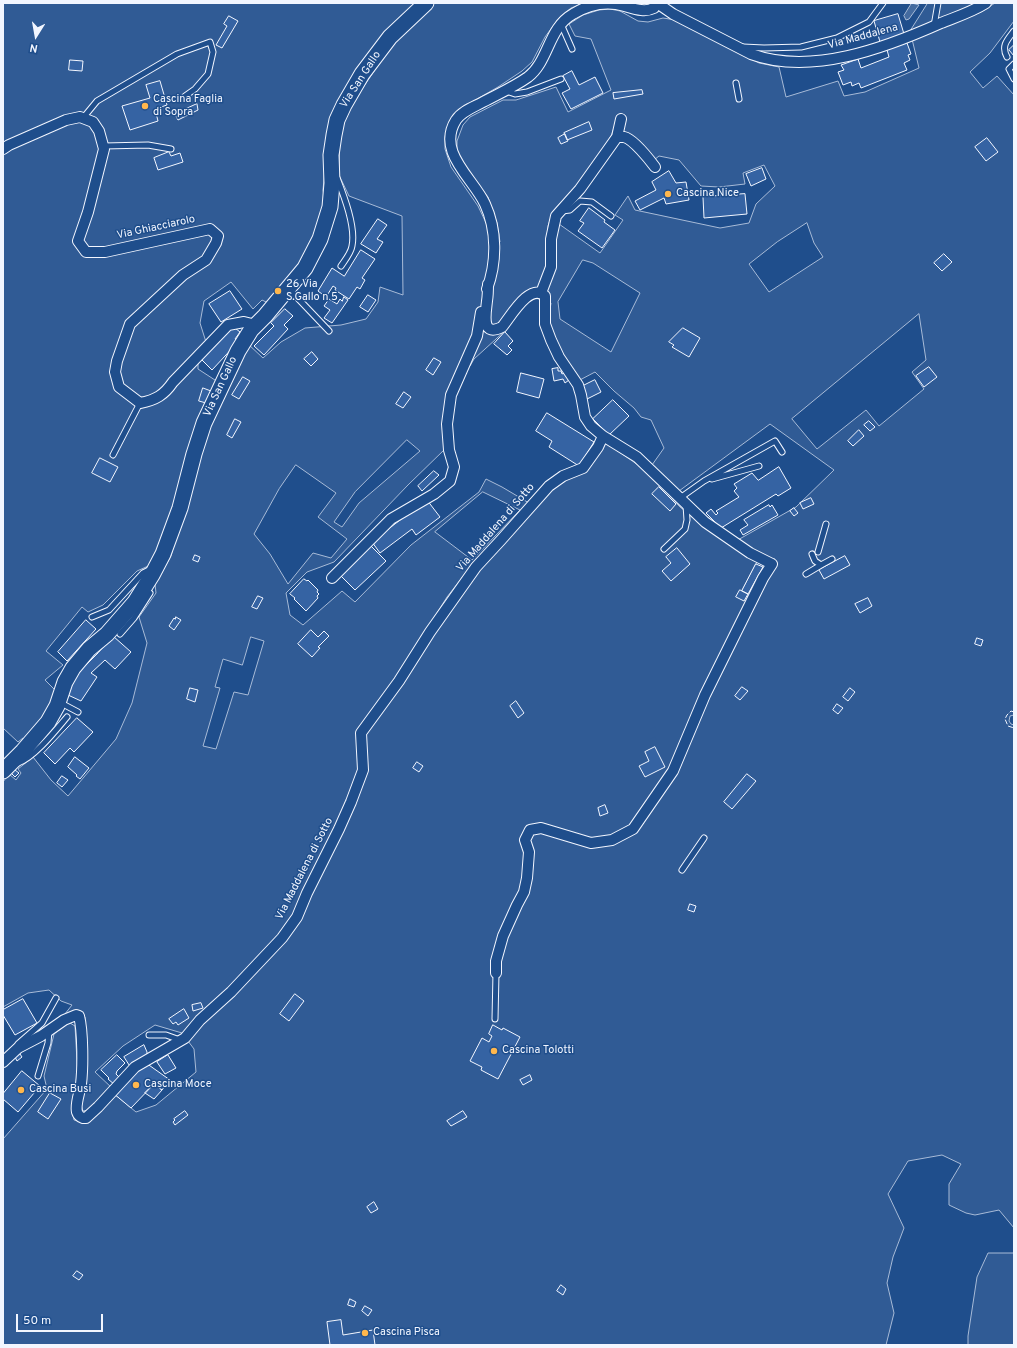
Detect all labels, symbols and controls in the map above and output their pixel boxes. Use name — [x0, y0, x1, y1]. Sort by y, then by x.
north arrow — [16, 16, 56, 56]
street label: Via Maddalena — [827, 21, 899, 53]
text: N — [28, 40, 39, 55]
street label: Via San Gallo — [338, 49, 384, 111]
place label: Cascina Faglia di Sopra — [153, 93, 223, 119]
marker: Cascina Faglia di Sopra — [140, 101, 150, 111]
place label: Cascina Nice — [676, 187, 739, 201]
marker: Cascina Nice — [663, 189, 673, 199]
street label: Via Ghiacciarolo — [116, 213, 196, 243]
place label: 26 Via S.Gallo n 5 — [286, 278, 338, 304]
marker: 26 Via S.Gallo n 5 — [273, 286, 283, 296]
street label: Via San Gallo — [201, 355, 241, 419]
street label: Via Maddalena di Sotto — [454, 481, 538, 575]
street label: Via Maddalena di Sotto — [274, 816, 336, 922]
place label: Cascina Tolotti — [502, 1044, 574, 1058]
marker: Cascina Tolotti — [489, 1046, 499, 1056]
place label: Cascina Moce — [144, 1078, 212, 1092]
marker: Cascina Moce — [131, 1080, 141, 1090]
place label: Cascina Busi — [29, 1083, 91, 1097]
marker: Cascina Busi — [16, 1085, 26, 1095]
scale bar — [18, 1306, 105, 1332]
text: 50 m — [23, 1313, 51, 1329]
place label: Cascina Pisca — [373, 1326, 440, 1340]
marker: Cascina Pisca — [360, 1328, 370, 1338]

